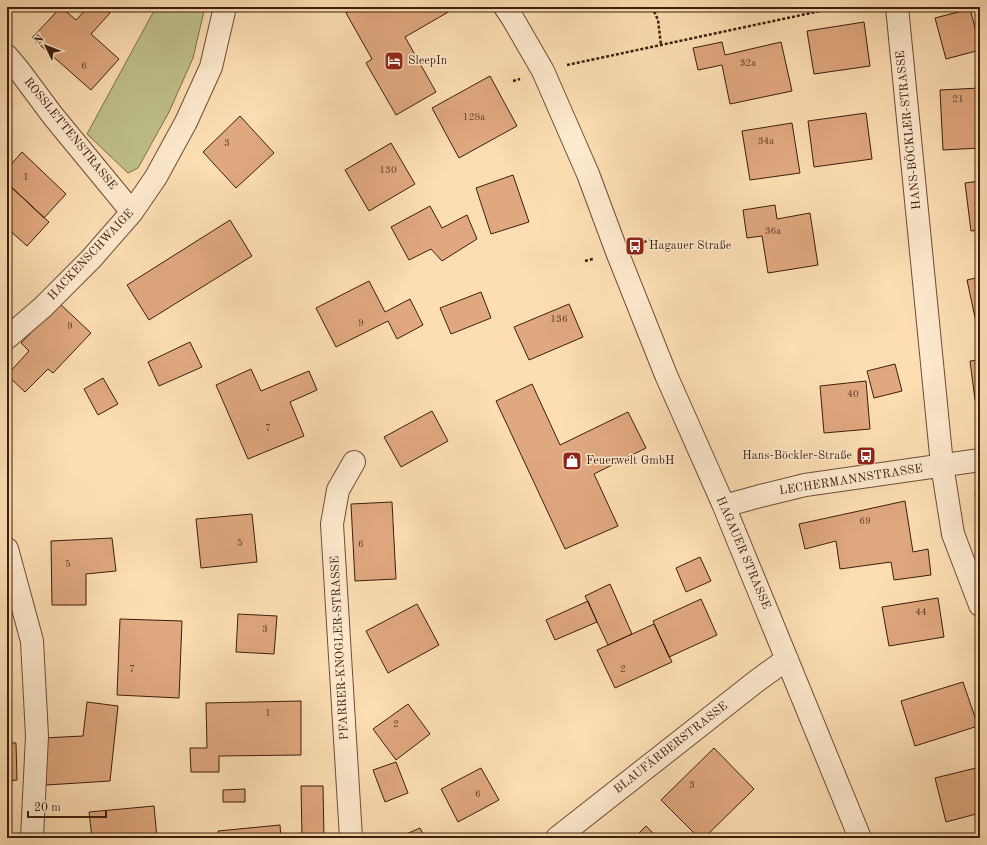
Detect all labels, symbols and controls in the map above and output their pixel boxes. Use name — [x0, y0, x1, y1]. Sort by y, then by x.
north arrow — [26, 26, 66, 66]
text: N — [33, 33, 47, 47]
hotel icon: SleepIn — [383, 50, 405, 72]
street label: HANS-BÖCKLER-STRASSE — [891, 50, 923, 211]
place label: SleepIn — [408, 55, 448, 67]
house number: 32a — [740, 58, 756, 68]
house number: 6 — [81, 61, 87, 71]
street label: ROSSLETTENSTRASSE — [21, 76, 119, 192]
house number: 21 — [952, 94, 964, 104]
house number: 128a — [463, 112, 485, 122]
house number: 34a — [758, 136, 774, 146]
house number: 3 — [224, 138, 230, 148]
house number: 130 — [379, 165, 397, 175]
house number: 1 — [23, 172, 29, 182]
street label: HACKENSCHWAIGE — [46, 207, 136, 303]
house number: 36a — [765, 226, 781, 236]
bus stop icon: Hagauer Straße — [624, 235, 646, 257]
place label: Hagauer Straße — [649, 240, 732, 252]
house number: 136 — [550, 314, 568, 324]
house number: 9 — [358, 318, 364, 328]
house number: 9 — [67, 321, 73, 331]
house number: 40 — [847, 389, 859, 399]
house number: 7 — [265, 423, 271, 433]
bus stop icon: Hans-Böckler-Straße — [855, 445, 877, 467]
shop icon: Feuerwelt GmbH — [561, 450, 583, 472]
place label: Hans-Böckler-Straße — [742, 450, 852, 462]
place label: Feuerwelt GmbH — [586, 455, 674, 467]
street label: LECHERMANNSTRASSE — [778, 463, 924, 497]
street label: HAGAUER STRASSE — [714, 495, 772, 611]
house number: 69 — [859, 516, 871, 526]
house number: 5 — [237, 538, 243, 548]
house number: 6 — [358, 539, 364, 549]
street label: PFARRER-KNOGLER-STRASSE — [329, 556, 351, 740]
house number: 5 — [65, 559, 71, 569]
house number: 44 — [915, 607, 927, 617]
house number: 3 — [262, 624, 268, 634]
house number: 7 — [129, 664, 135, 674]
house number: 2 — [620, 664, 626, 674]
street label: BLAUFÄRBERSTRASSE — [609, 697, 730, 796]
house number: 1 — [265, 708, 271, 718]
house number: 2 — [393, 719, 399, 729]
house number: 3 — [689, 780, 695, 790]
house number: 6 — [475, 789, 481, 799]
scale bar — [28, 793, 106, 819]
text: 20 m — [34, 802, 61, 814]

